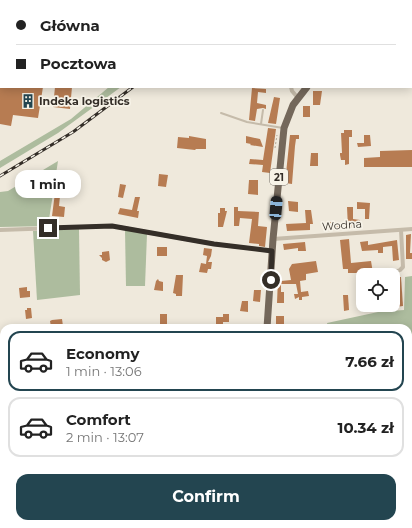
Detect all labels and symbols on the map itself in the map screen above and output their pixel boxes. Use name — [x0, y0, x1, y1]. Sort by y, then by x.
building icon: Indeka logistics — [20, 93, 36, 109]
place label: Indeka logistics — [39, 94, 130, 108]
road number: 21 — [270, 169, 288, 185]
callout: 1 min — [15, 170, 81, 198]
car — [269, 196, 283, 220]
street label: Wodna — [322, 217, 362, 233]
route end — [39, 219, 57, 237]
route start — [262, 271, 280, 289]

